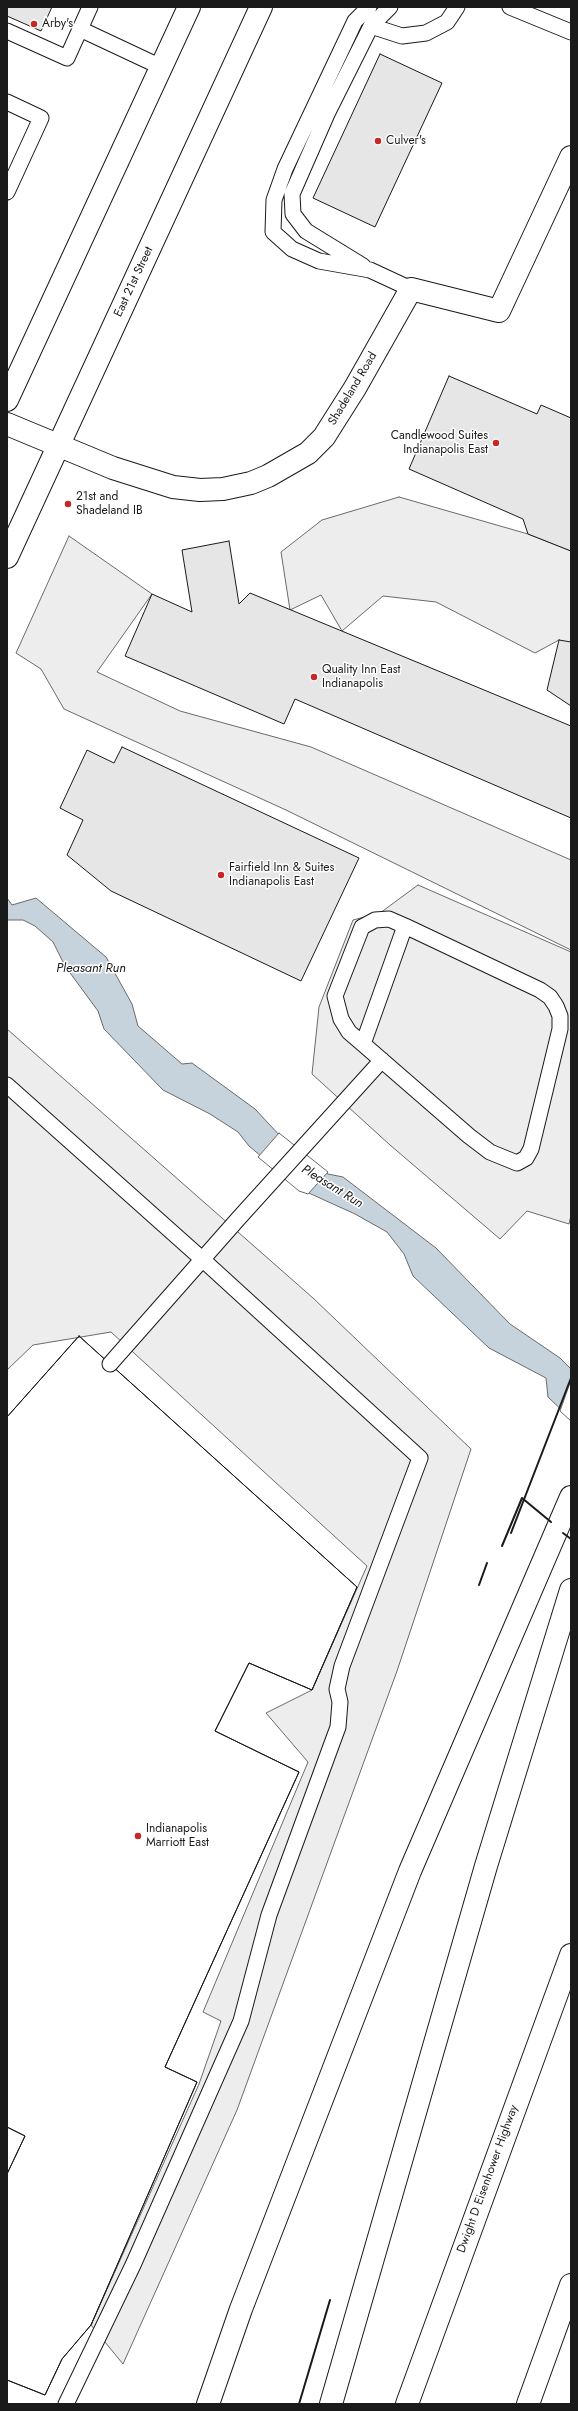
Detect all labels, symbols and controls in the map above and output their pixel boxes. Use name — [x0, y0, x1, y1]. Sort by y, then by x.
place label: Arby's — [42, 17, 73, 31]
marker: Arby's — [29, 19, 39, 29]
place label: Culver's — [386, 134, 426, 148]
marker: Culver's — [373, 136, 383, 146]
street label: East 21st Street — [111, 245, 157, 319]
street label: Shadeland Road — [325, 350, 381, 428]
place label: Candlewood Suites Indianapolis East — [391, 429, 488, 457]
marker: Candlewood Suites Indianapolis East — [491, 438, 501, 448]
place label: 21st and Shadeland IB — [76, 490, 143, 518]
marker: 21st and Shadeland IB — [63, 499, 73, 509]
place label: Quality Inn East Indianapolis — [322, 663, 400, 691]
marker: Quality Inn East Indianapolis — [309, 672, 319, 682]
place label: Fairfield Inn & Suites Indianapolis East — [229, 861, 334, 889]
marker: Fairfield Inn & Suites Indianapolis East — [216, 870, 226, 880]
water label: Pleasant Run — [56, 961, 126, 977]
water label: Pleasant Run — [298, 1162, 366, 1212]
place label: Indianapolis Marriott East — [146, 1822, 209, 1850]
marker: Indianapolis Marriott East — [133, 1831, 143, 1841]
street label: Dwight D Eisenhower Highway — [454, 2103, 522, 2255]

